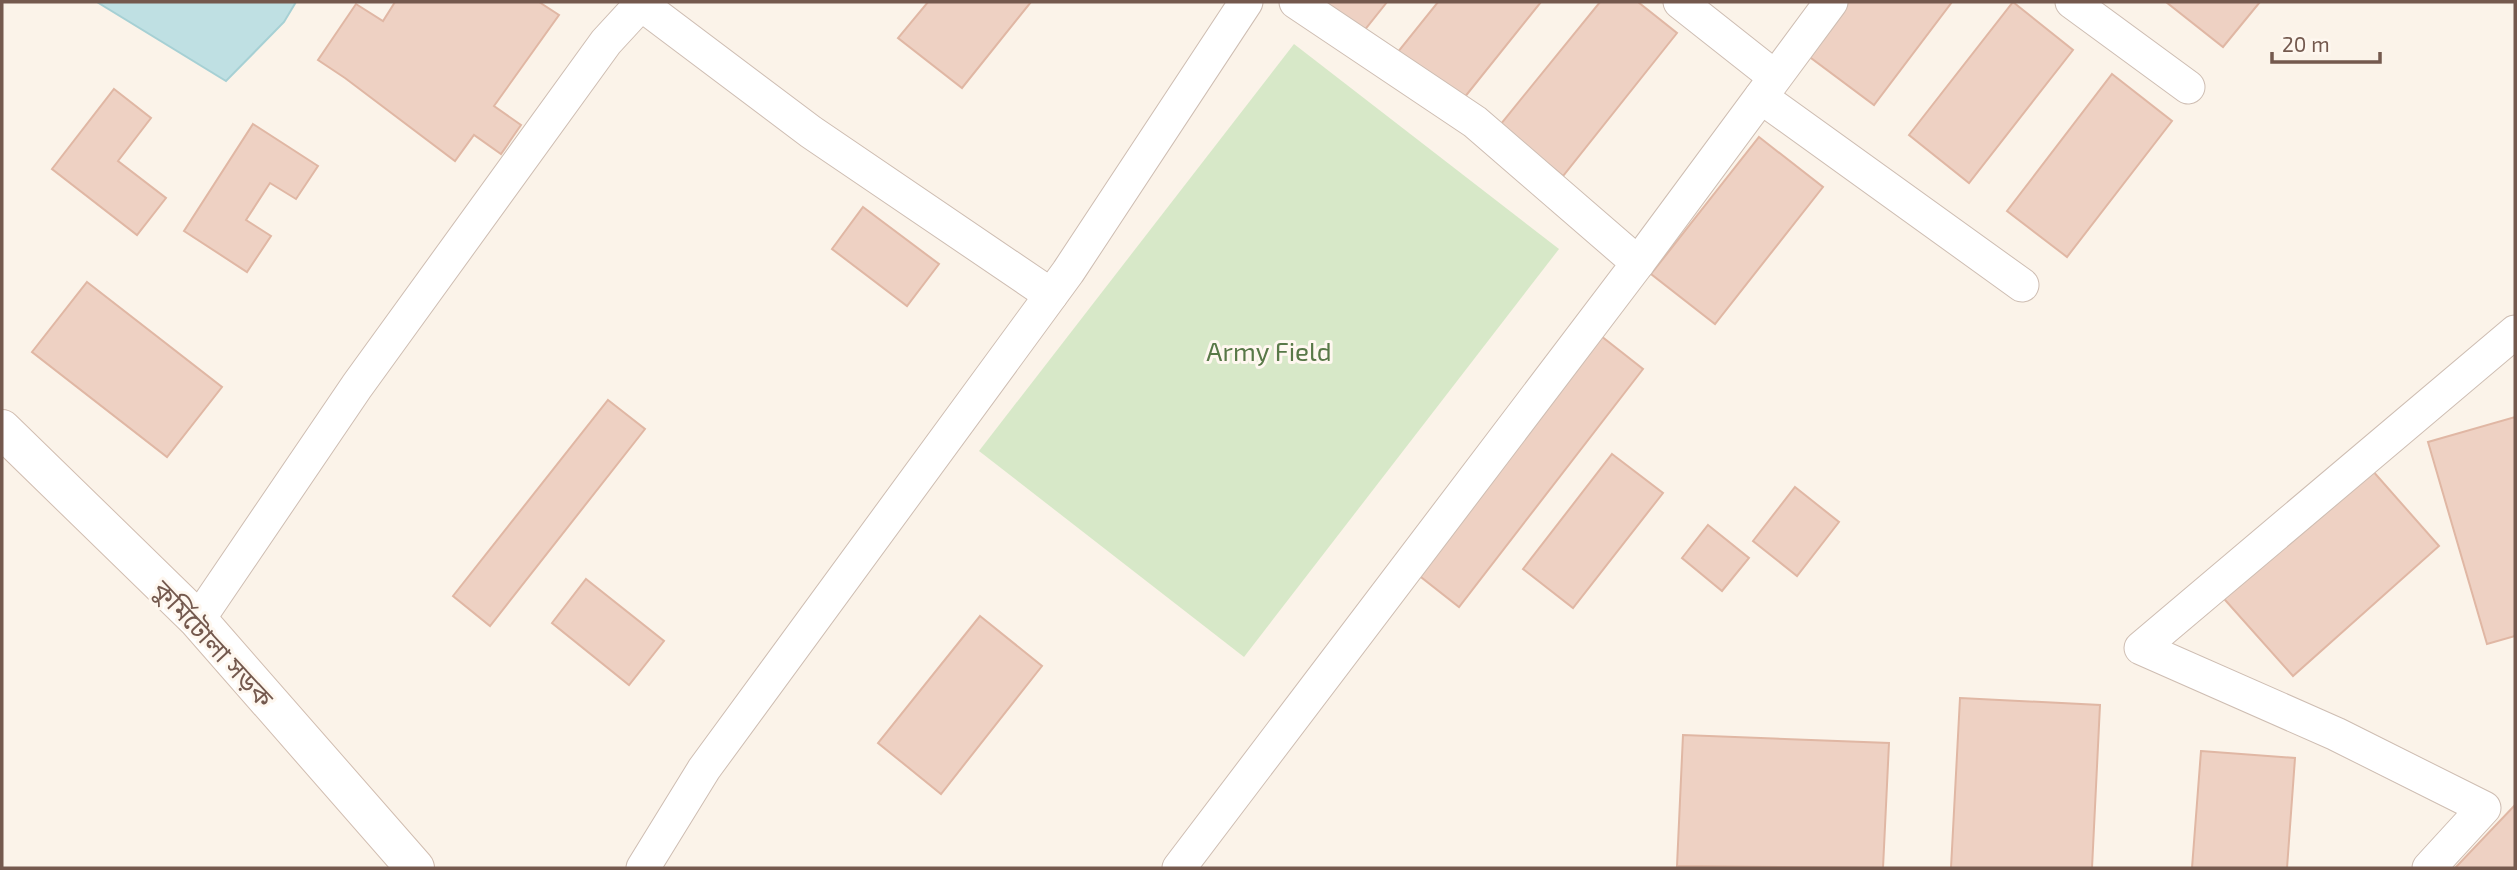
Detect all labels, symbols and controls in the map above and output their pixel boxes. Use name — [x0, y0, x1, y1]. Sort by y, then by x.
scale bar — [2272, 21, 2380, 65]
text: 20 m — [2282, 31, 2330, 56]
park label: Army Field — [1206, 335, 1332, 366]
street label: কুর্মিটোলা সড়ক — [146, 573, 281, 714]

